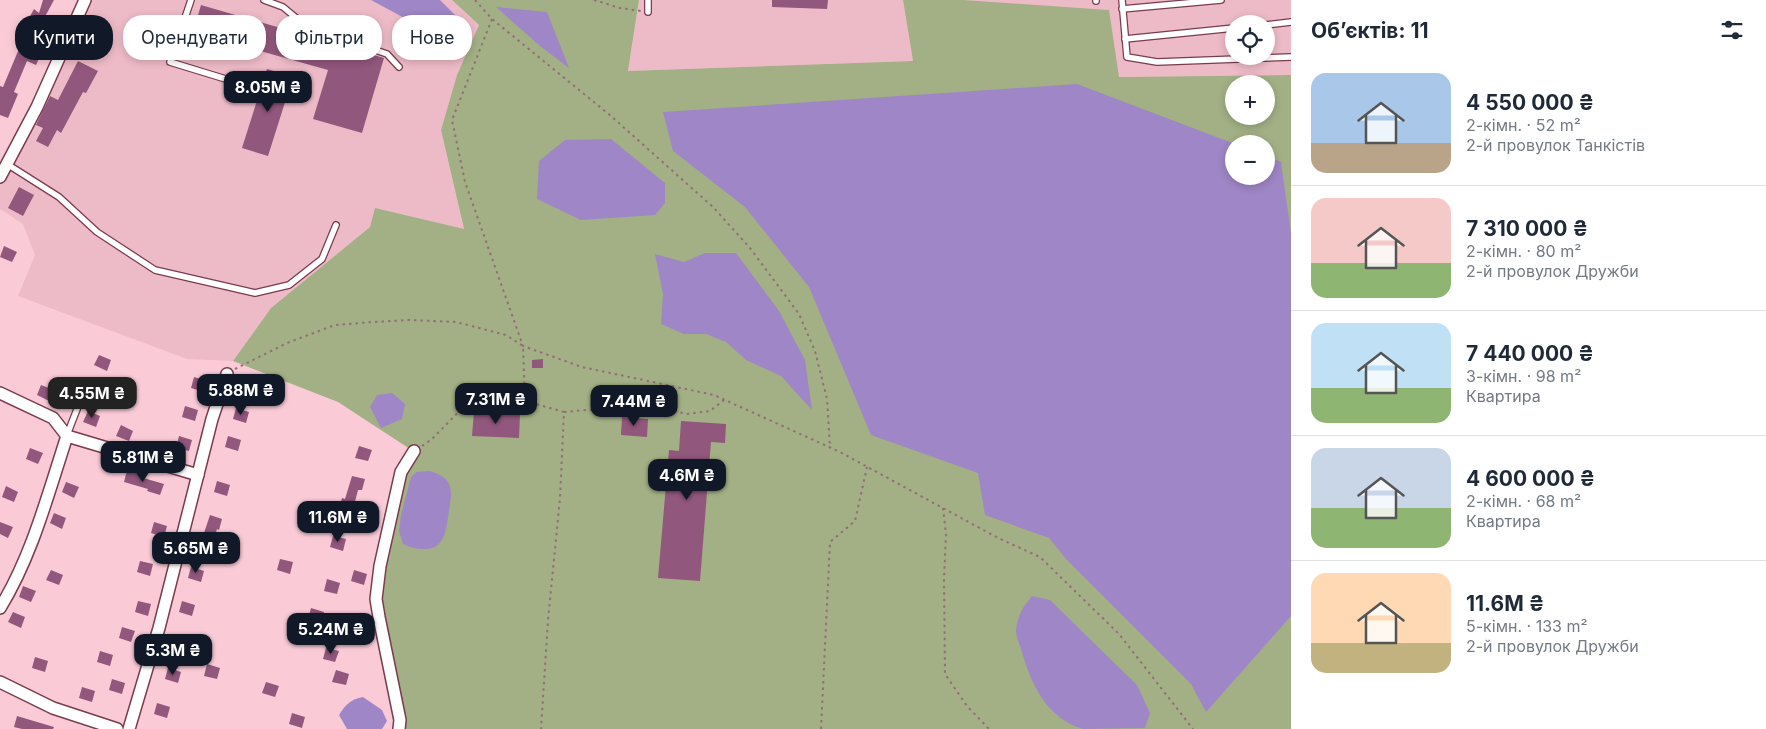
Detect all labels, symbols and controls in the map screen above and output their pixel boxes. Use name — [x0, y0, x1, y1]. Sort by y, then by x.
chip: Купити — [15, 15, 113, 60]
chip: Орендувати — [123, 15, 266, 60]
chip: Фільтри — [276, 15, 382, 60]
chip: Нове — [392, 15, 472, 60]
map controls — [1225, 15, 1275, 185]
button: locate — [1225, 15, 1275, 65]
icon: filters — [1718, 16, 1746, 44]
text: Об’єктів: 11 — [1311, 18, 1429, 43]
pin: 8.05M ₴ — [222, 70, 314, 113]
button: + — [1225, 75, 1275, 125]
text: 8.05M ₴ — [235, 77, 301, 97]
text: 4 550 000 ₴ — [1466, 90, 1594, 115]
icon: home — [1351, 93, 1411, 153]
text: 2-кімн. · 52 m² — [1466, 115, 1581, 135]
button: − — [1225, 135, 1275, 185]
text: 2-й провулок Танкістів — [1466, 135, 1645, 155]
text: 7 310 000 ₴ — [1466, 216, 1588, 241]
icon: home — [1351, 218, 1411, 278]
text: 2-кімн. · 80 m² — [1466, 241, 1581, 261]
text: 2-й провулок Дружби — [1466, 261, 1639, 281]
text: 7 440 000 ₴ — [1466, 341, 1594, 366]
icon: home — [1351, 343, 1411, 403]
text: 3-кімн. · 98 m² — [1466, 366, 1581, 386]
pin: 5.88M ₴ — [195, 374, 287, 416]
pin: 4.55M ₴ — [46, 376, 138, 419]
text: 5.88M ₴ — [208, 380, 274, 400]
pin: 7.31M ₴ — [450, 382, 542, 425]
text: 4.55M ₴ — [59, 383, 125, 403]
pin: 7.44M ₴ — [588, 384, 680, 427]
text: Квартира — [1466, 386, 1541, 406]
text: 7.31M ₴ — [466, 389, 526, 409]
text: 7.44M ₴ — [602, 391, 666, 411]
pin: 5.81M ₴ — [97, 440, 189, 483]
text: 5.81M ₴ — [112, 447, 174, 467]
pin: 4.6M ₴ — [646, 458, 728, 501]
text: 4.6M ₴ — [659, 465, 715, 485]
text: 4 600 000 ₴ — [1466, 466, 1595, 491]
icon: home — [1351, 468, 1411, 528]
text: 2-кімн. · 68 m² — [1466, 491, 1581, 511]
pin: 11.6M ₴ — [292, 500, 384, 543]
text: 11.6M ₴ — [308, 507, 368, 527]
text: Квартира — [1466, 511, 1541, 531]
pin: 5.65M ₴ — [150, 532, 242, 574]
text: 5.65M ₴ — [163, 538, 229, 558]
text: 11.6M ₴ — [1466, 591, 1544, 616]
icon: home — [1351, 593, 1411, 653]
pin: 5.24M ₴ — [285, 612, 377, 655]
text: 5-кімн. · 133 m² — [1466, 616, 1588, 636]
text: 5.24M ₴ — [298, 619, 364, 639]
pin: 5.3M ₴ — [132, 634, 214, 676]
text: 2-й провулок Дружби — [1466, 636, 1639, 656]
text: 5.3M ₴ — [145, 640, 201, 660]

